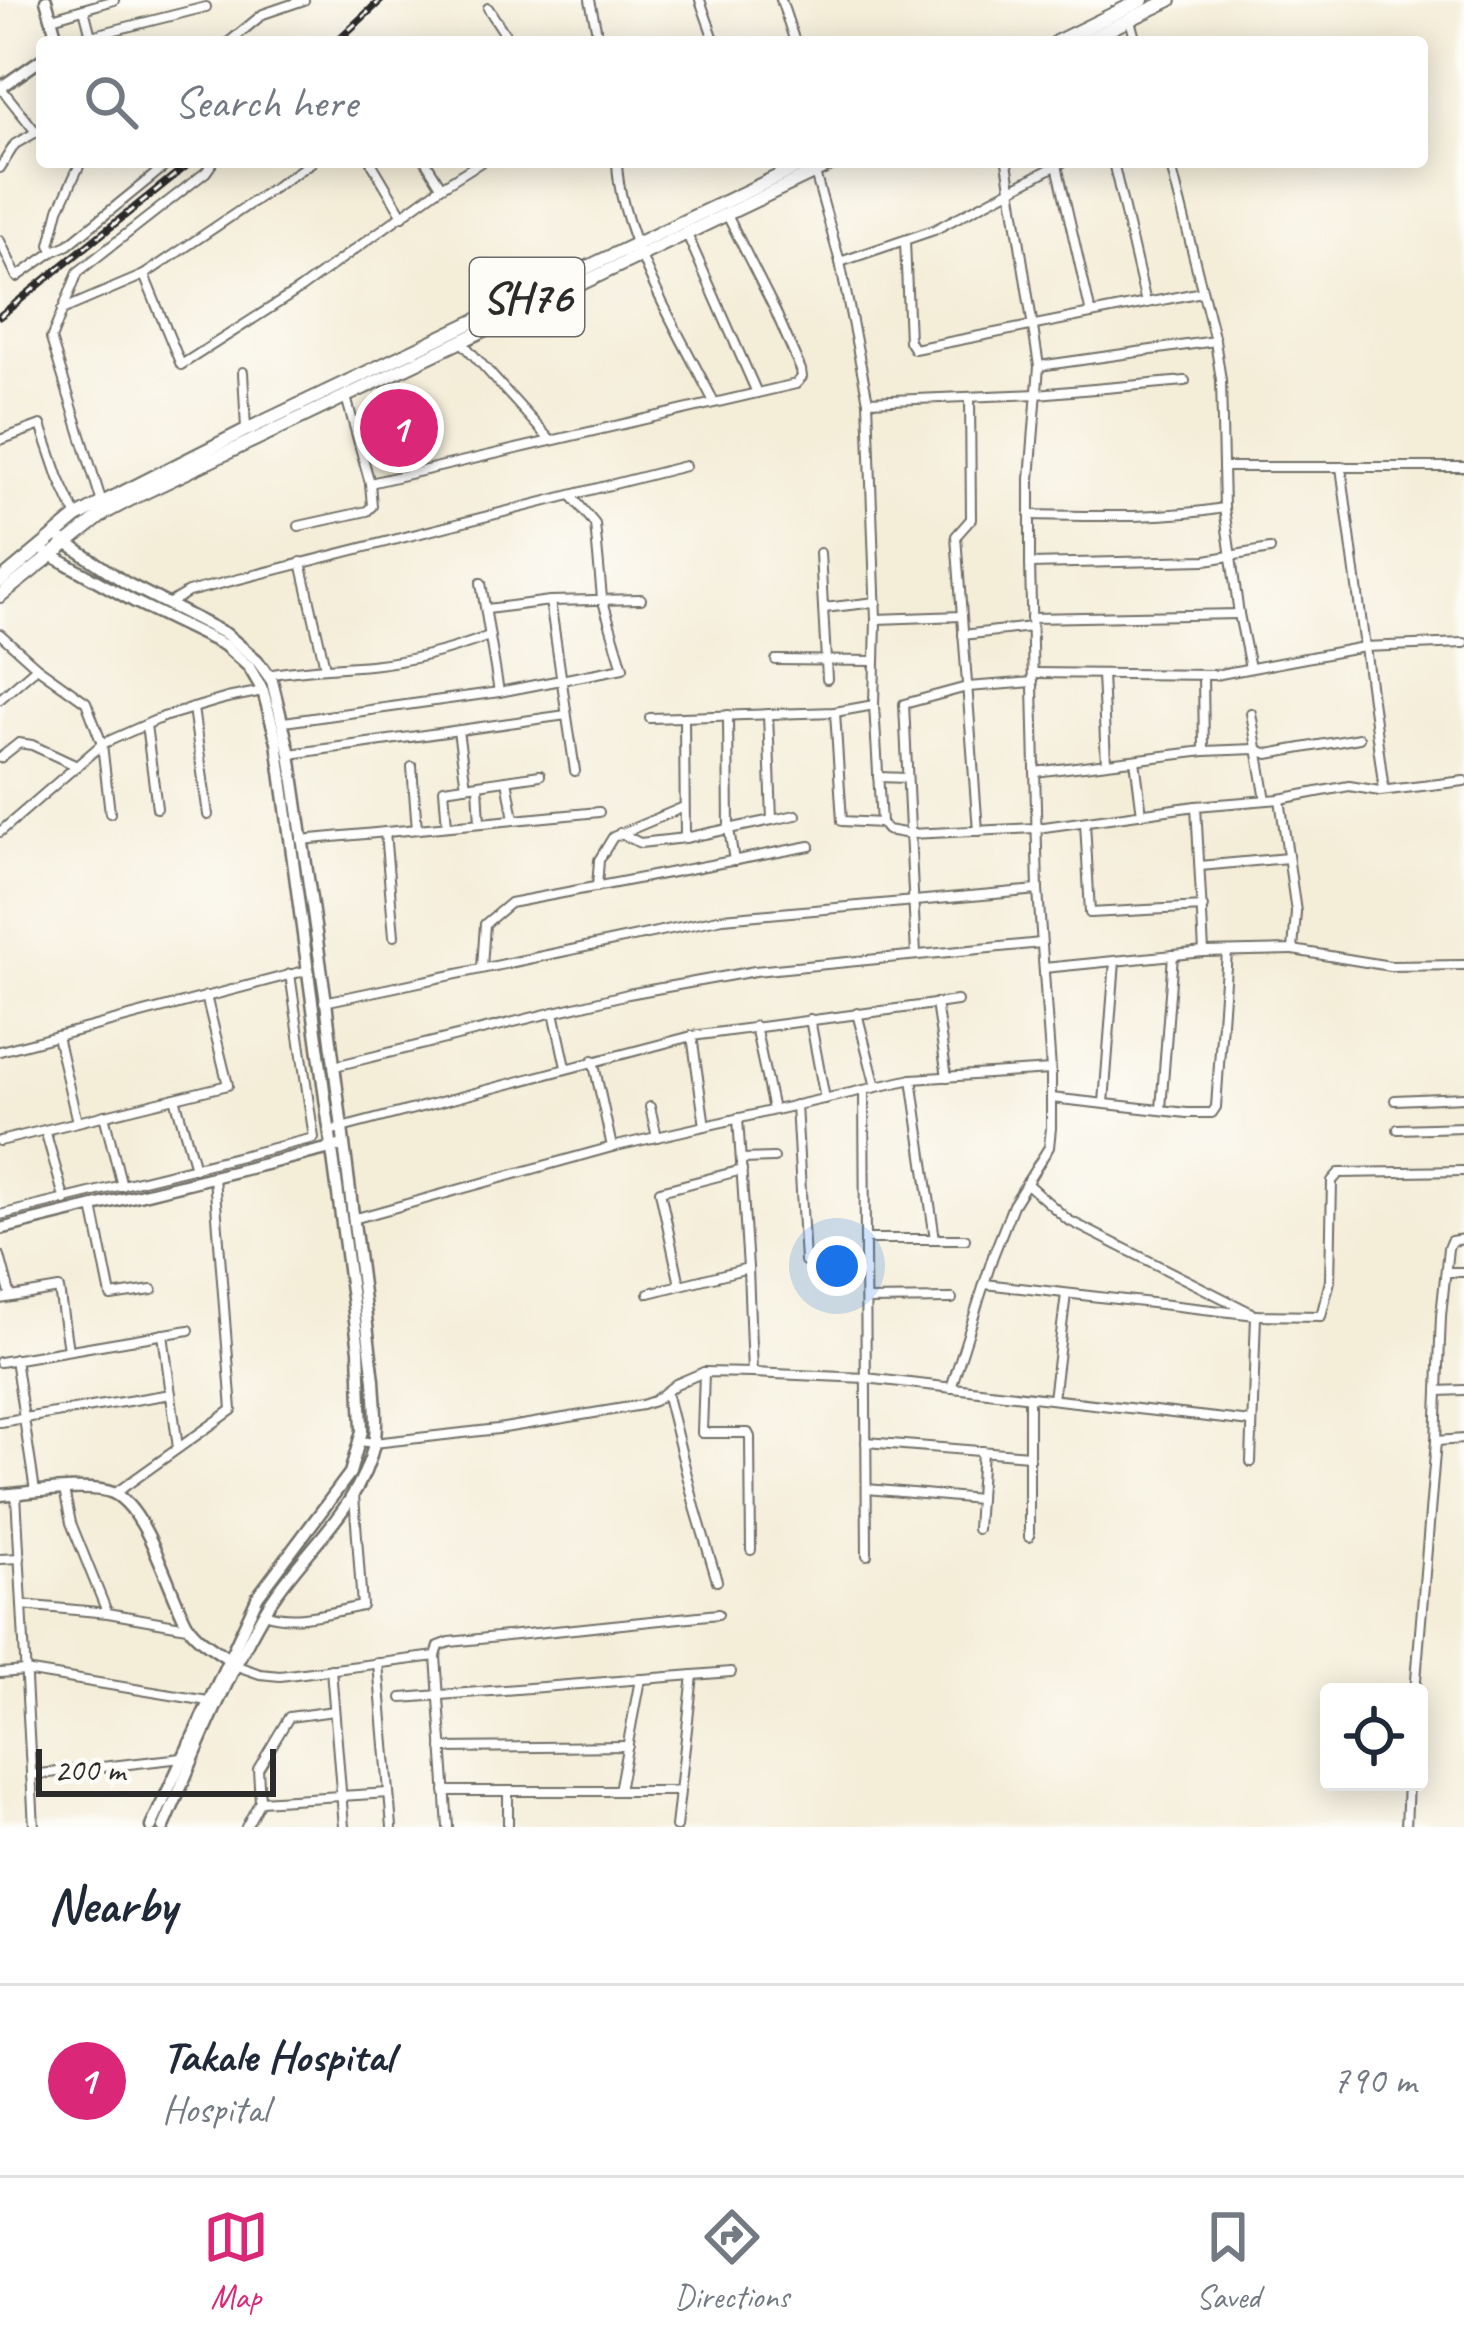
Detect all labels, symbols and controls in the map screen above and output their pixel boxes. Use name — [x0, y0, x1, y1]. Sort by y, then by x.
search box — [36, 36, 1428, 168]
icon: search — [78, 69, 144, 135]
text: Search here — [174, 74, 357, 131]
road number: SH76 — [470, 258, 584, 336]
pin: 1 — [360, 383, 438, 473]
your location — [807, 1236, 867, 1296]
map controls — [1320, 1683, 1428, 1791]
button: locate — [1320, 1683, 1428, 1791]
scale bar — [36, 1743, 276, 1796]
text: 200 m — [54, 1749, 125, 1791]
text: Nearby — [48, 1873, 176, 1937]
text: Takale Hospital — [162, 2028, 393, 2085]
text: 1 — [78, 2056, 96, 2105]
text: 790 m — [1332, 2056, 1416, 2105]
text: Hospital — [162, 2085, 269, 2134]
tab: Map — [203, 2204, 269, 2318]
tab: Directions — [675, 2204, 789, 2318]
tab: Saved — [1195, 2204, 1261, 2318]

